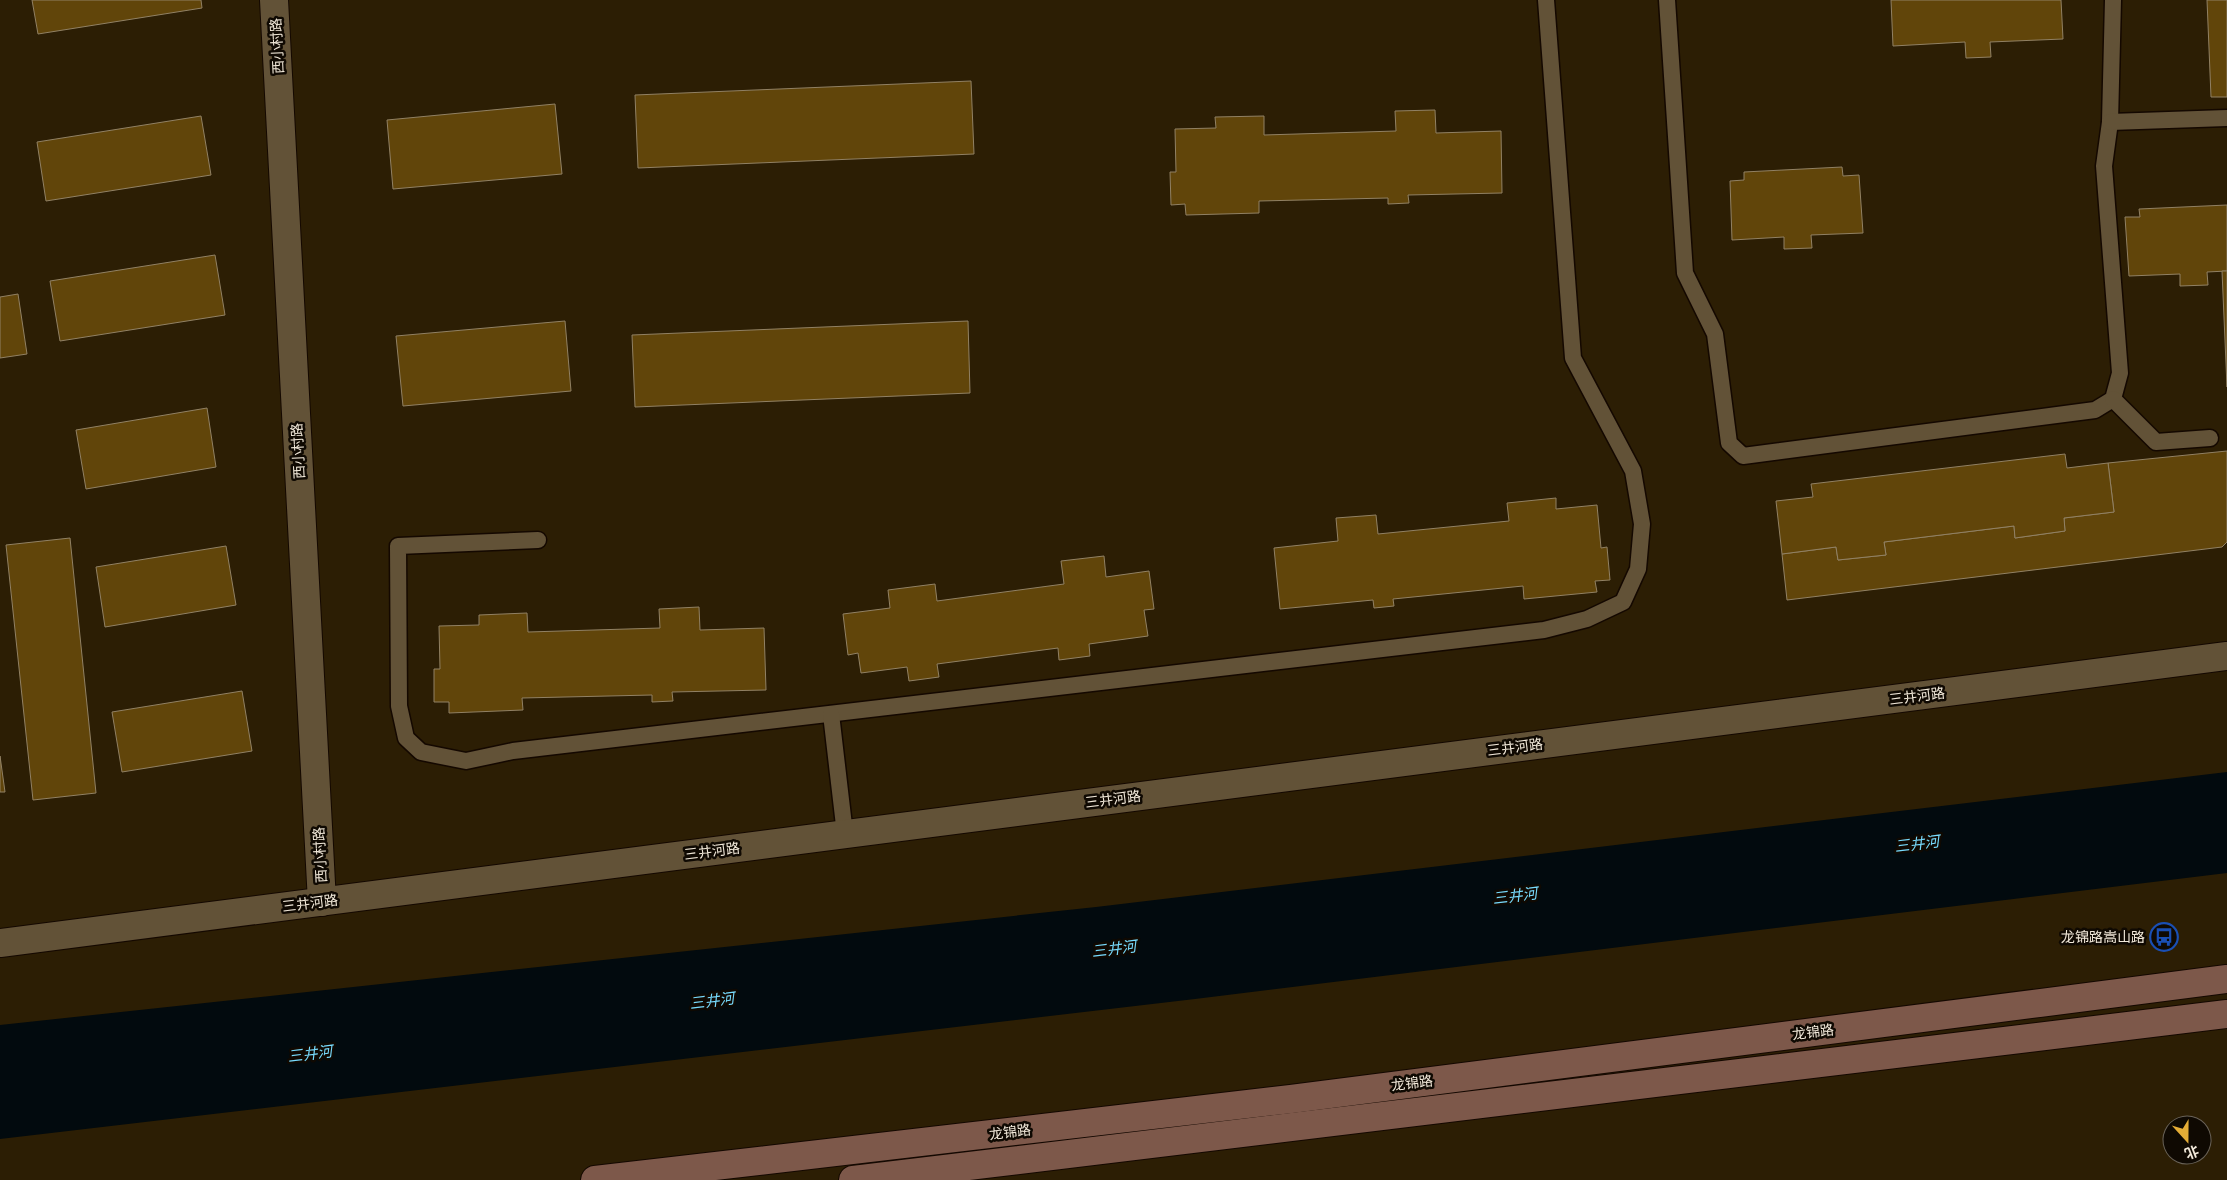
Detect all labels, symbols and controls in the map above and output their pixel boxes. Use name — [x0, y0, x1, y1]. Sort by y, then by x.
street label: 西小村路 — [268, 18, 286, 74]
street label: 西小村路 — [289, 423, 307, 479]
street label: 三井河路 — [1888, 685, 1946, 707]
street label: 三井河路 — [1486, 736, 1544, 758]
street label: 三井河路 — [1084, 788, 1142, 810]
street label: 西小村路 — [311, 827, 329, 883]
water label: 三井河 — [1894, 832, 1943, 856]
street label: 三井河路 — [683, 840, 741, 862]
water label: 三井河 — [1492, 884, 1541, 908]
street label: 三井河路 — [281, 892, 339, 914]
bus stop icon: 龙锦路嵩山路 — [2149, 922, 2179, 952]
place label: 龙锦路嵩山路 — [2061, 929, 2145, 945]
water label: 三井河 — [1091, 937, 1140, 961]
water label: 三井河 — [689, 989, 738, 1013]
street label: 龙锦路 — [1791, 1022, 1835, 1042]
water label: 三井河 — [287, 1042, 336, 1066]
street label: 龙锦路 — [1390, 1073, 1434, 1093]
north arrow — [2162, 1115, 2212, 1165]
street label: 龙锦路 — [988, 1122, 1032, 1142]
text: 北 — [2182, 1142, 2201, 1162]

